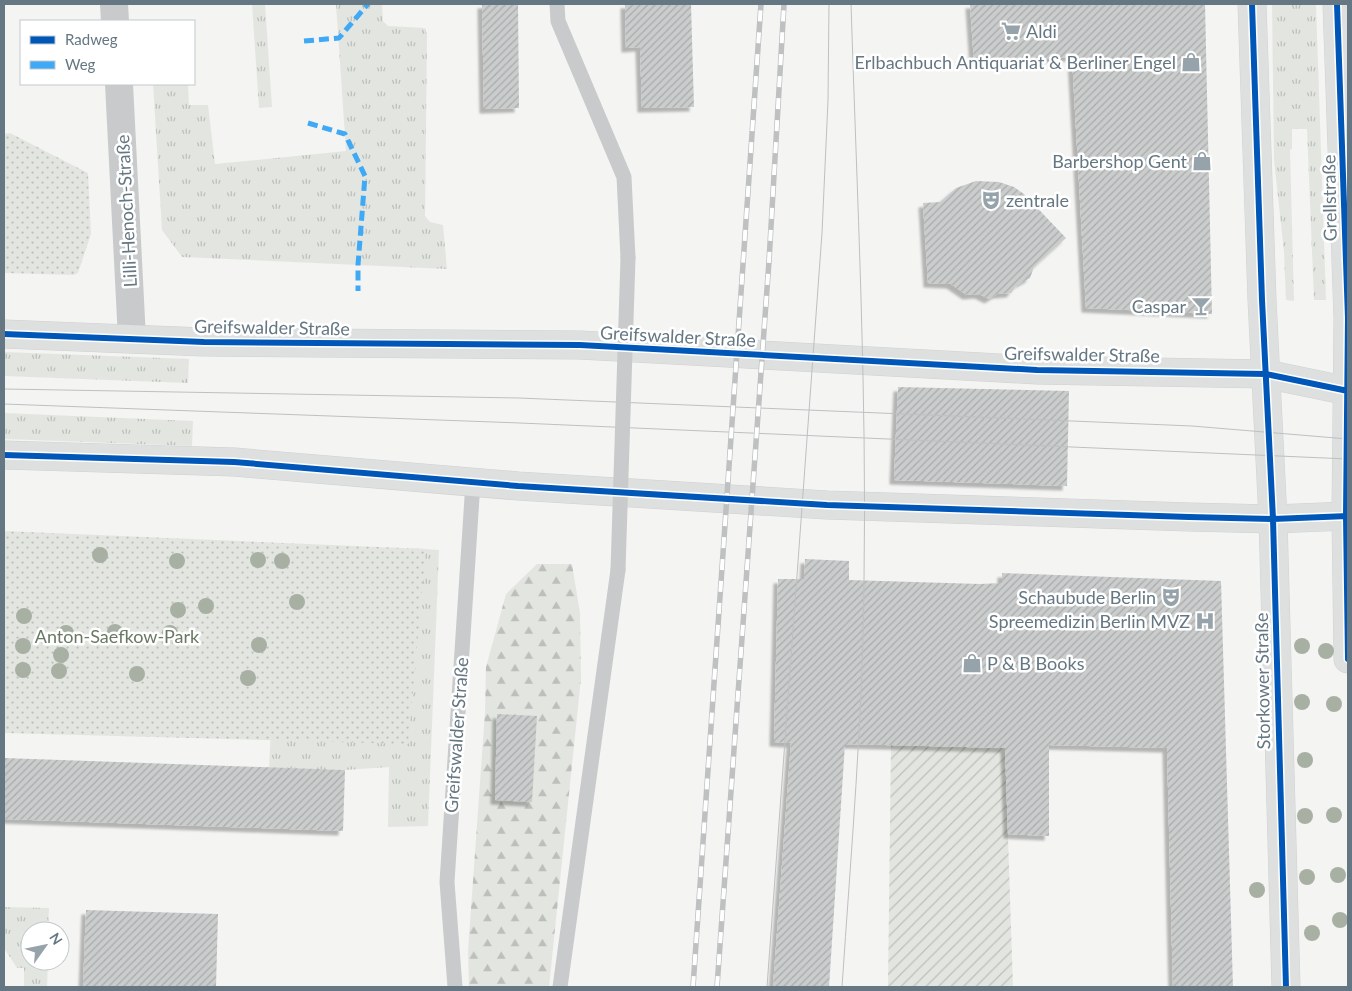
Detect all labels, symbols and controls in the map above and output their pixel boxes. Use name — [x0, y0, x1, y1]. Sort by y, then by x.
legend — [20, 20, 195, 85]
supermarket icon: Aldi — [1000, 20, 1022, 42]
place label: Aldi — [1026, 20, 1057, 42]
text: Radweg — [65, 30, 118, 48]
place label: Erlbachbuch Antiquariat & Berliner Engel — [855, 51, 1176, 73]
shop icon: Erlbachbuch Antiquariat & Berliner Engel — [1180, 51, 1202, 73]
text: Weg — [65, 55, 96, 73]
street label: Lilli-Henoch-Straße — [111, 134, 141, 288]
place label: Barbershop Gent — [1052, 150, 1188, 172]
shop icon: Barbershop Gent — [1191, 150, 1213, 172]
street label: Grellstraße — [1317, 154, 1341, 242]
theatre icon: zentrale — [980, 189, 1002, 211]
place label: zentrale — [1006, 189, 1069, 211]
place label: Caspar — [1132, 295, 1186, 317]
bar icon: Caspar — [1190, 295, 1212, 317]
street label: Greifswalder Straße — [194, 315, 350, 339]
street label: Greifswalder Straße — [600, 321, 756, 351]
street label: Greifswalder Straße — [1004, 342, 1160, 366]
place label: Schaubude Berlin — [1018, 586, 1156, 608]
theatre icon: Schaubude Berlin — [1160, 586, 1182, 608]
place label: Spreemedizin Berlin MVZ — [989, 610, 1190, 632]
hospital icon: Spreemedizin Berlin MVZ — [1194, 610, 1216, 632]
street label: Storkower Straße — [1250, 612, 1274, 750]
park label: Anton-Saefkow-Park — [35, 625, 200, 647]
shop icon: P & B Books — [961, 652, 983, 674]
place label: P & B Books — [987, 652, 1085, 674]
street label: Greifswalder Straße — [440, 657, 472, 813]
north arrow — [20, 921, 70, 971]
text: N — [46, 929, 66, 948]

